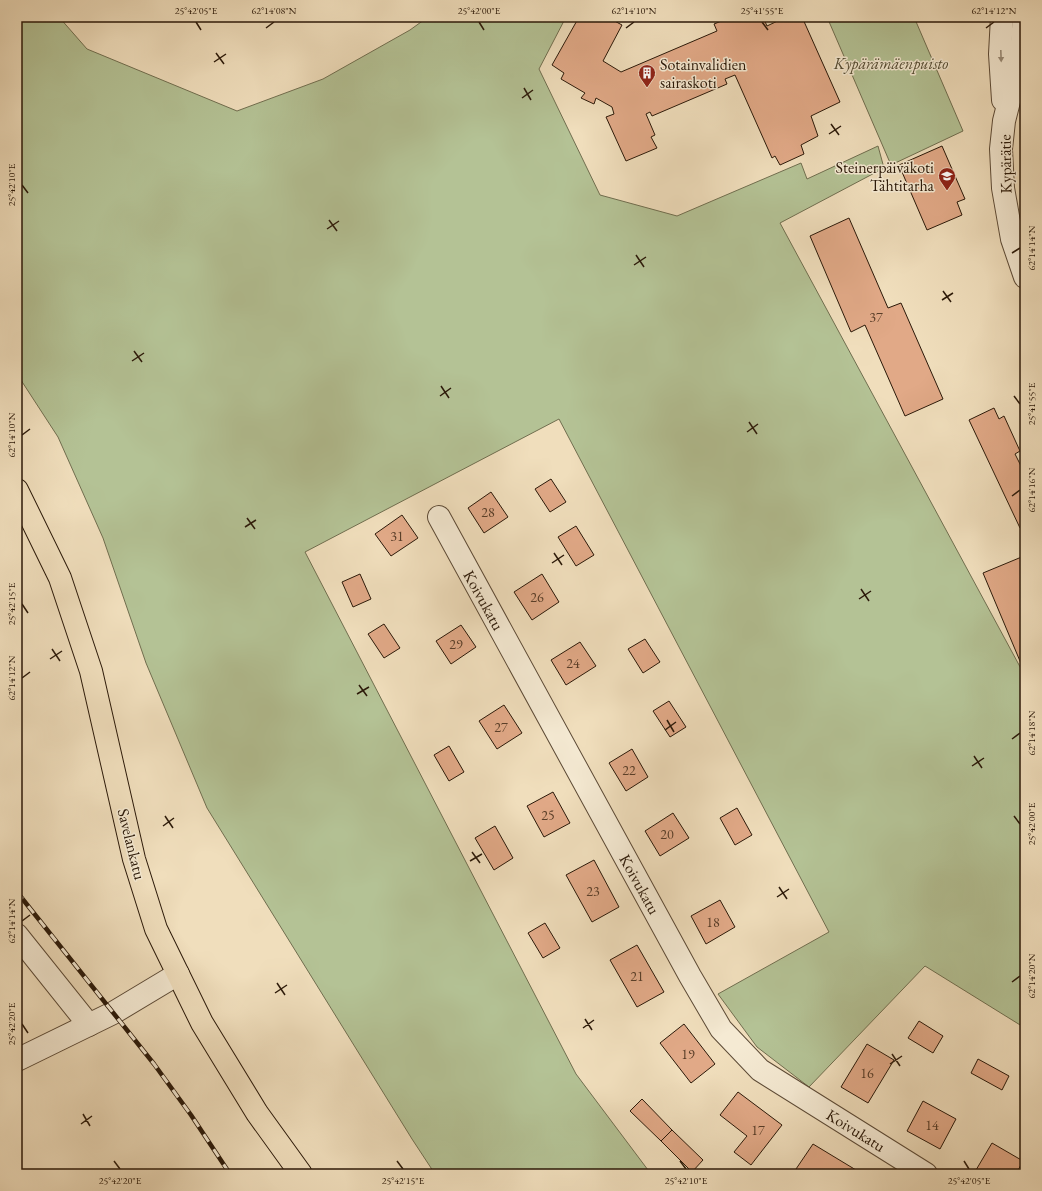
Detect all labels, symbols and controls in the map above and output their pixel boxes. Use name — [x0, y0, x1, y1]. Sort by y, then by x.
text: 25°42'05"E — [175, 4, 218, 17]
text: 62°14'08"N — [252, 4, 297, 17]
text: 25°42'00"E — [458, 4, 501, 17]
text: 62°14'10"N — [612, 4, 657, 17]
text: 25°41'55"E — [741, 4, 784, 17]
text: 62°14'12"N — [972, 4, 1017, 17]
one-way arrow — [997, 50, 1004, 62]
park label: Kypärämäenpuisto — [833, 53, 948, 74]
place label: Sotainvalidien sairaskoti — [660, 54, 747, 93]
building icon: Sotainvalidien sairaskoti — [637, 63, 657, 88]
street label: Kypärätie — [994, 134, 1017, 194]
place label: Steinerpäiväkoti Tähtitarha — [836, 157, 935, 196]
text: 25°42'10"E — [5, 163, 18, 206]
school or university icon: Steinerpäiväkoti Tähtitarha — [937, 166, 957, 191]
text: 62°14'14"N — [1025, 225, 1038, 270]
house number: 37 — [869, 308, 883, 326]
text: 25°41'55"E — [1025, 382, 1038, 425]
text: 62°14'10"N — [5, 412, 18, 457]
text: 62°14'16"N — [1025, 467, 1038, 512]
house number: 28 — [481, 503, 495, 521]
house number: 31 — [390, 527, 404, 545]
street label: Koivukatu — [458, 566, 509, 634]
text: 25°42'15"E — [5, 582, 18, 625]
house number: 26 — [530, 588, 544, 606]
house number: 29 — [449, 635, 463, 653]
house number: 24 — [566, 654, 580, 672]
text: 62°14'12"N — [5, 655, 18, 700]
text: 62°14'18"N — [1025, 710, 1038, 755]
house number: 27 — [494, 718, 508, 736]
house number: 22 — [622, 761, 636, 779]
text: 25°42'00"E — [1025, 802, 1038, 845]
street label: Savelankatu — [113, 806, 151, 882]
house number: 25 — [541, 806, 555, 824]
house number: 20 — [660, 825, 674, 843]
street label: Koivukatu — [614, 850, 665, 918]
house number: 23 — [586, 882, 600, 900]
text: 62°14'14"N — [5, 898, 18, 943]
house number: 18 — [706, 913, 720, 931]
text: 62°14'20"N — [1025, 953, 1038, 998]
house number: 21 — [630, 967, 644, 985]
text: 25°42'20"E — [5, 1002, 18, 1045]
house number: 19 — [681, 1045, 695, 1063]
house number: 16 — [860, 1064, 874, 1082]
street label: Koivukatu — [822, 1104, 890, 1157]
house number: 14 — [925, 1116, 939, 1134]
house number: 17 — [751, 1121, 765, 1139]
text: 25°42'20"E — [99, 1174, 142, 1187]
text: 25°42'15"E — [382, 1174, 425, 1187]
text: 25°42'10"E — [665, 1174, 708, 1187]
text: 25°42'05"E — [948, 1174, 991, 1187]

